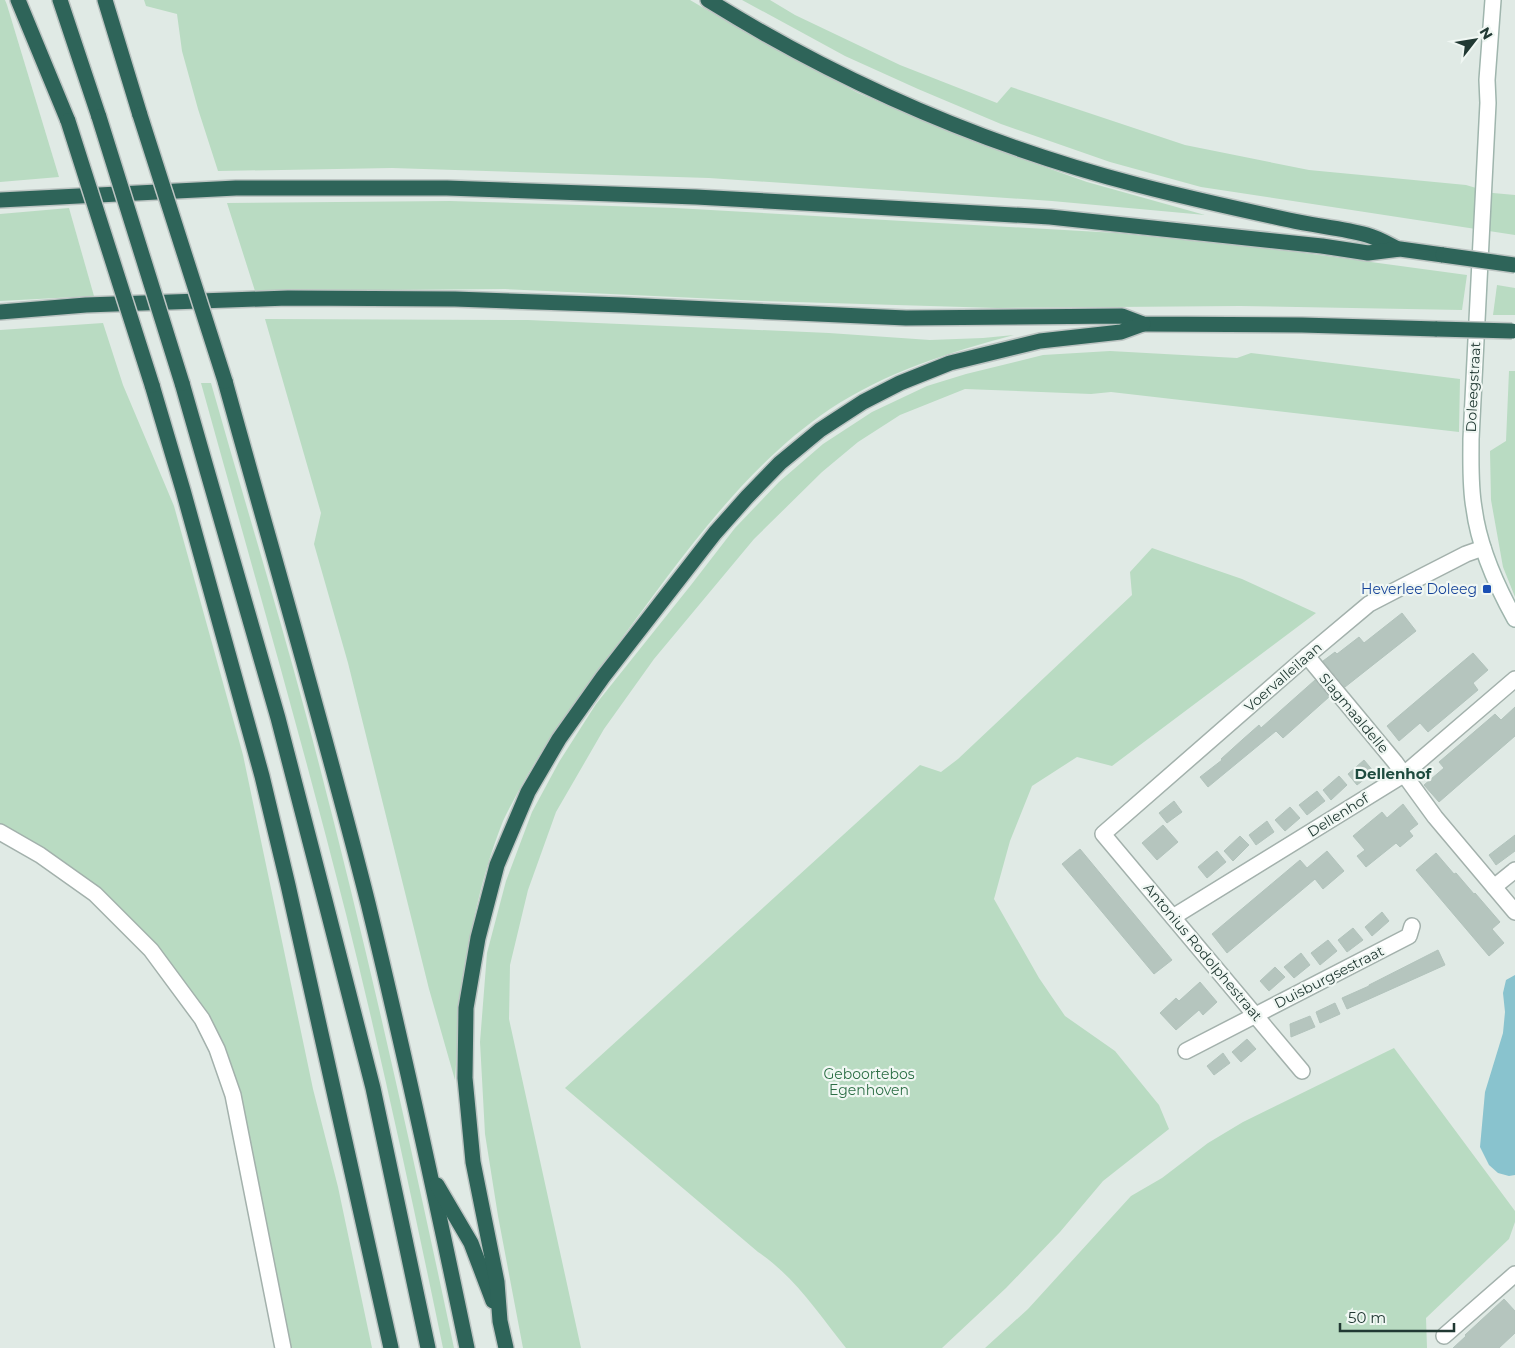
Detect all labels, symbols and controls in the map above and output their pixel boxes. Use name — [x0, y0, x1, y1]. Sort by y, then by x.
north arrow — [1450, 15, 1500, 65]
text: N — [1476, 24, 1497, 43]
street label: Doleegstraat — [1462, 341, 1484, 433]
place label: Heverlee Doleeg — [1361, 580, 1477, 598]
marker: Heverlee Doleeg — [1481, 583, 1493, 595]
street label: Voervalleilaan — [1240, 638, 1326, 716]
street label: Slagmaaldelle — [1315, 669, 1393, 757]
district label: Dellenhof — [1355, 764, 1433, 783]
street label: Dellenhof — [1304, 789, 1373, 841]
street label: Antonius Rodolphestraat — [1140, 879, 1266, 1025]
street label: Duisburgsestraat — [1271, 941, 1387, 1012]
park label: Geboortebos Egenhoven — [823, 1065, 915, 1099]
scale bar — [1340, 1300, 1454, 1332]
text: 50 m — [1348, 1308, 1386, 1327]

